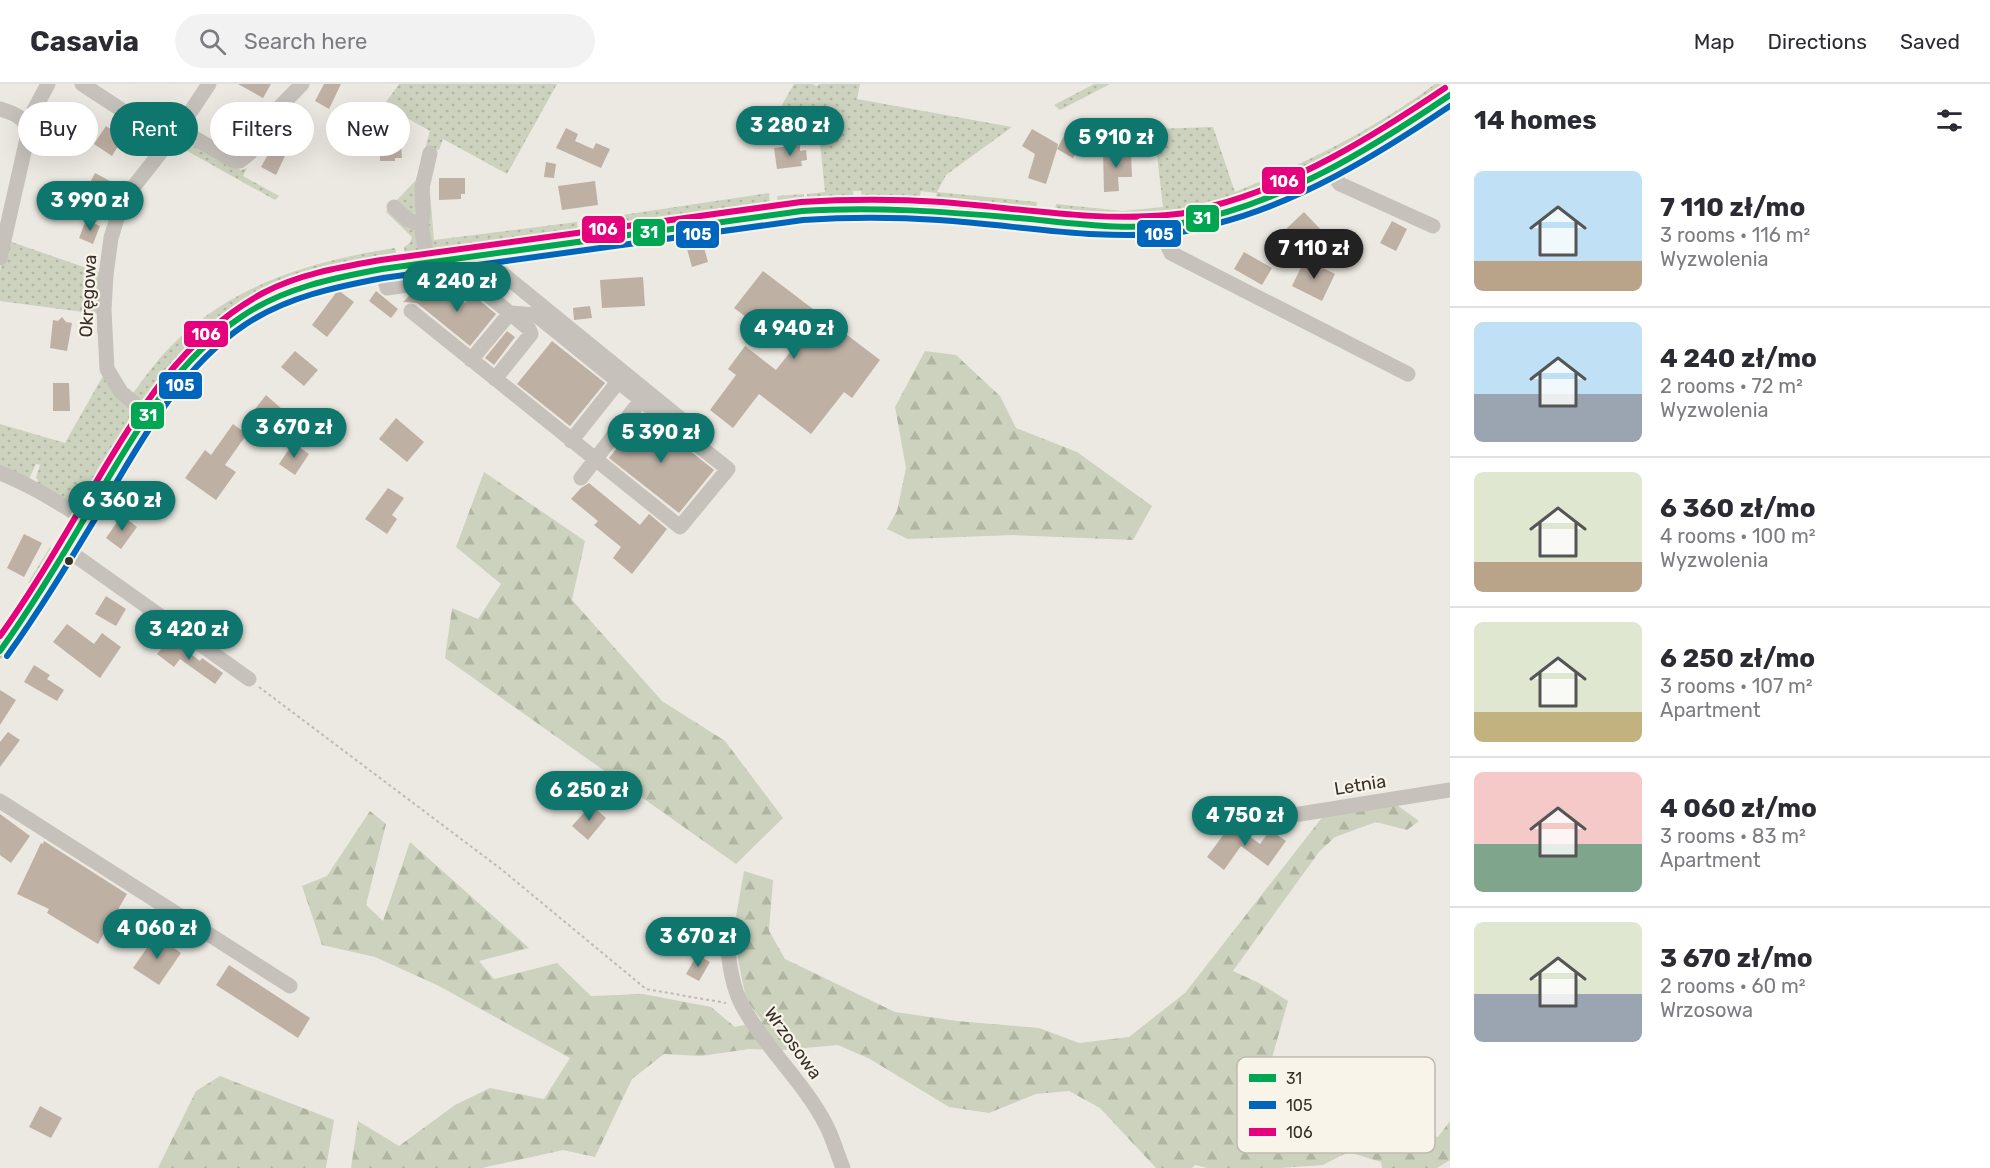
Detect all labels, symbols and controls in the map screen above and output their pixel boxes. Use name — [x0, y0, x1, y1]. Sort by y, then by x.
search box — [175, 14, 595, 68]
text: Casavia — [30, 25, 139, 58]
icon: search — [196, 25, 229, 58]
text: Search here — [244, 28, 367, 55]
text: Map — [1694, 29, 1735, 54]
text: Directions — [1768, 29, 1867, 54]
text: Saved — [1900, 29, 1960, 54]
chip: Buy — [18, 102, 98, 156]
chip: Rent — [110, 102, 198, 156]
chip: Filters — [210, 102, 314, 156]
chip: New — [326, 102, 410, 156]
icon: filters — [1933, 104, 1966, 137]
text: 14 homes — [1474, 105, 1597, 136]
pin: 3 280 zł — [728, 106, 852, 157]
text: 3 280 zł — [750, 113, 830, 137]
pin: 5 910 zł — [1054, 118, 1178, 169]
text: 5 910 zł — [1078, 125, 1154, 149]
line badge: 106 — [1261, 166, 1306, 195]
text: 106 — [1269, 172, 1299, 191]
pin: 3 990 zł — [28, 181, 152, 232]
text: 3 990 zł — [51, 188, 129, 212]
text: 7 110 zł/mo — [1660, 192, 1805, 223]
icon: home — [1522, 195, 1594, 267]
line badge: 31 — [1185, 204, 1220, 233]
text: 31 — [1193, 209, 1211, 228]
line badge: 106 — [581, 215, 626, 244]
line badge: 31 — [632, 218, 666, 247]
line badge: 105 — [1136, 219, 1182, 248]
text: 106 — [588, 220, 618, 239]
line badge: 105 — [675, 220, 720, 249]
text: 31 — [640, 223, 658, 242]
text: 3 rooms · 116 m² — [1660, 223, 1810, 247]
text: 105 — [682, 225, 712, 244]
text: 105 — [1144, 225, 1174, 244]
pin: 7 110 zł — [1252, 229, 1376, 280]
text: 7 110 zł — [1278, 236, 1350, 260]
text: Wyzwolenia — [1660, 247, 1769, 271]
street label: Okręgowa — [75, 254, 101, 338]
pin: 4 240 zł — [395, 262, 519, 313]
text: 4 240 zł — [417, 269, 497, 293]
pin: 4 940 zł — [732, 309, 856, 360]
text: 4 940 zł — [754, 316, 834, 340]
line badge: 106 — [183, 320, 229, 348]
text: 106 — [191, 325, 221, 344]
text: 4 240 zł/mo — [1660, 343, 1817, 374]
icon: home — [1522, 346, 1594, 418]
line badge: 105 — [158, 371, 203, 400]
text: 2 rooms · 72 m² — [1660, 374, 1803, 398]
text: 105 — [165, 376, 195, 395]
text: Wyzwolenia — [1660, 398, 1769, 422]
line badge: 31 — [130, 401, 165, 430]
text: 31 — [139, 406, 157, 425]
pin: 3 670 zł — [232, 408, 356, 459]
pin: 5 390 zł — [599, 413, 723, 464]
text: 3 670 zł — [255, 415, 333, 439]
text: 5 390 zł — [622, 420, 700, 444]
pin: 6 360 zł — [60, 481, 184, 532]
text: 6 360 zł — [82, 488, 162, 512]
text: 6 360 zł/mo — [1660, 493, 1816, 524]
icon: home — [1522, 496, 1594, 568]
text: 4 rooms · 100 m² — [1660, 524, 1816, 548]
text: Wyzwolenia — [1660, 548, 1769, 572]
unlabelled marker — [63, 555, 75, 567]
pin: 3 420 zł — [127, 610, 251, 661]
text: 3 420 zł — [149, 617, 229, 641]
text: 6 250 zł/mo — [1660, 643, 1815, 674]
icon: home — [1522, 646, 1594, 718]
text: 3 rooms · 107 m² — [1660, 674, 1813, 698]
text: Apartment — [1660, 698, 1761, 722]
street label: Letnia — [1332, 770, 1388, 800]
pin: 6 250 zł — [527, 771, 651, 822]
text: 6 250 zł — [550, 778, 628, 802]
text: 4 060 zł/mo — [1660, 793, 1817, 824]
pin: 4 750 zł — [1183, 796, 1307, 847]
icon: home — [1522, 796, 1594, 868]
text: 4 750 zł — [1206, 803, 1284, 827]
text: 3 rooms · 83 m² — [1660, 824, 1806, 848]
text: Apartment — [1660, 848, 1761, 872]
pin: 4 060 zł — [95, 909, 219, 960]
text: 4 060 zł — [117, 916, 197, 940]
pin: 3 670 zł — [636, 917, 760, 968]
text: 3 670 zł — [659, 924, 737, 948]
text: 3 670 zł/mo — [1660, 943, 1813, 974]
icon: home — [1522, 946, 1594, 1018]
text: 2 rooms · 60 m² — [1660, 974, 1806, 998]
text: Wrzosowa — [1660, 998, 1753, 1022]
street label: Wrzosowa — [759, 1003, 827, 1083]
legend — [1237, 1057, 1435, 1153]
text: 31 — [1286, 1069, 1302, 1088]
text: 105 — [1286, 1096, 1313, 1115]
text: 106 — [1286, 1123, 1313, 1142]

